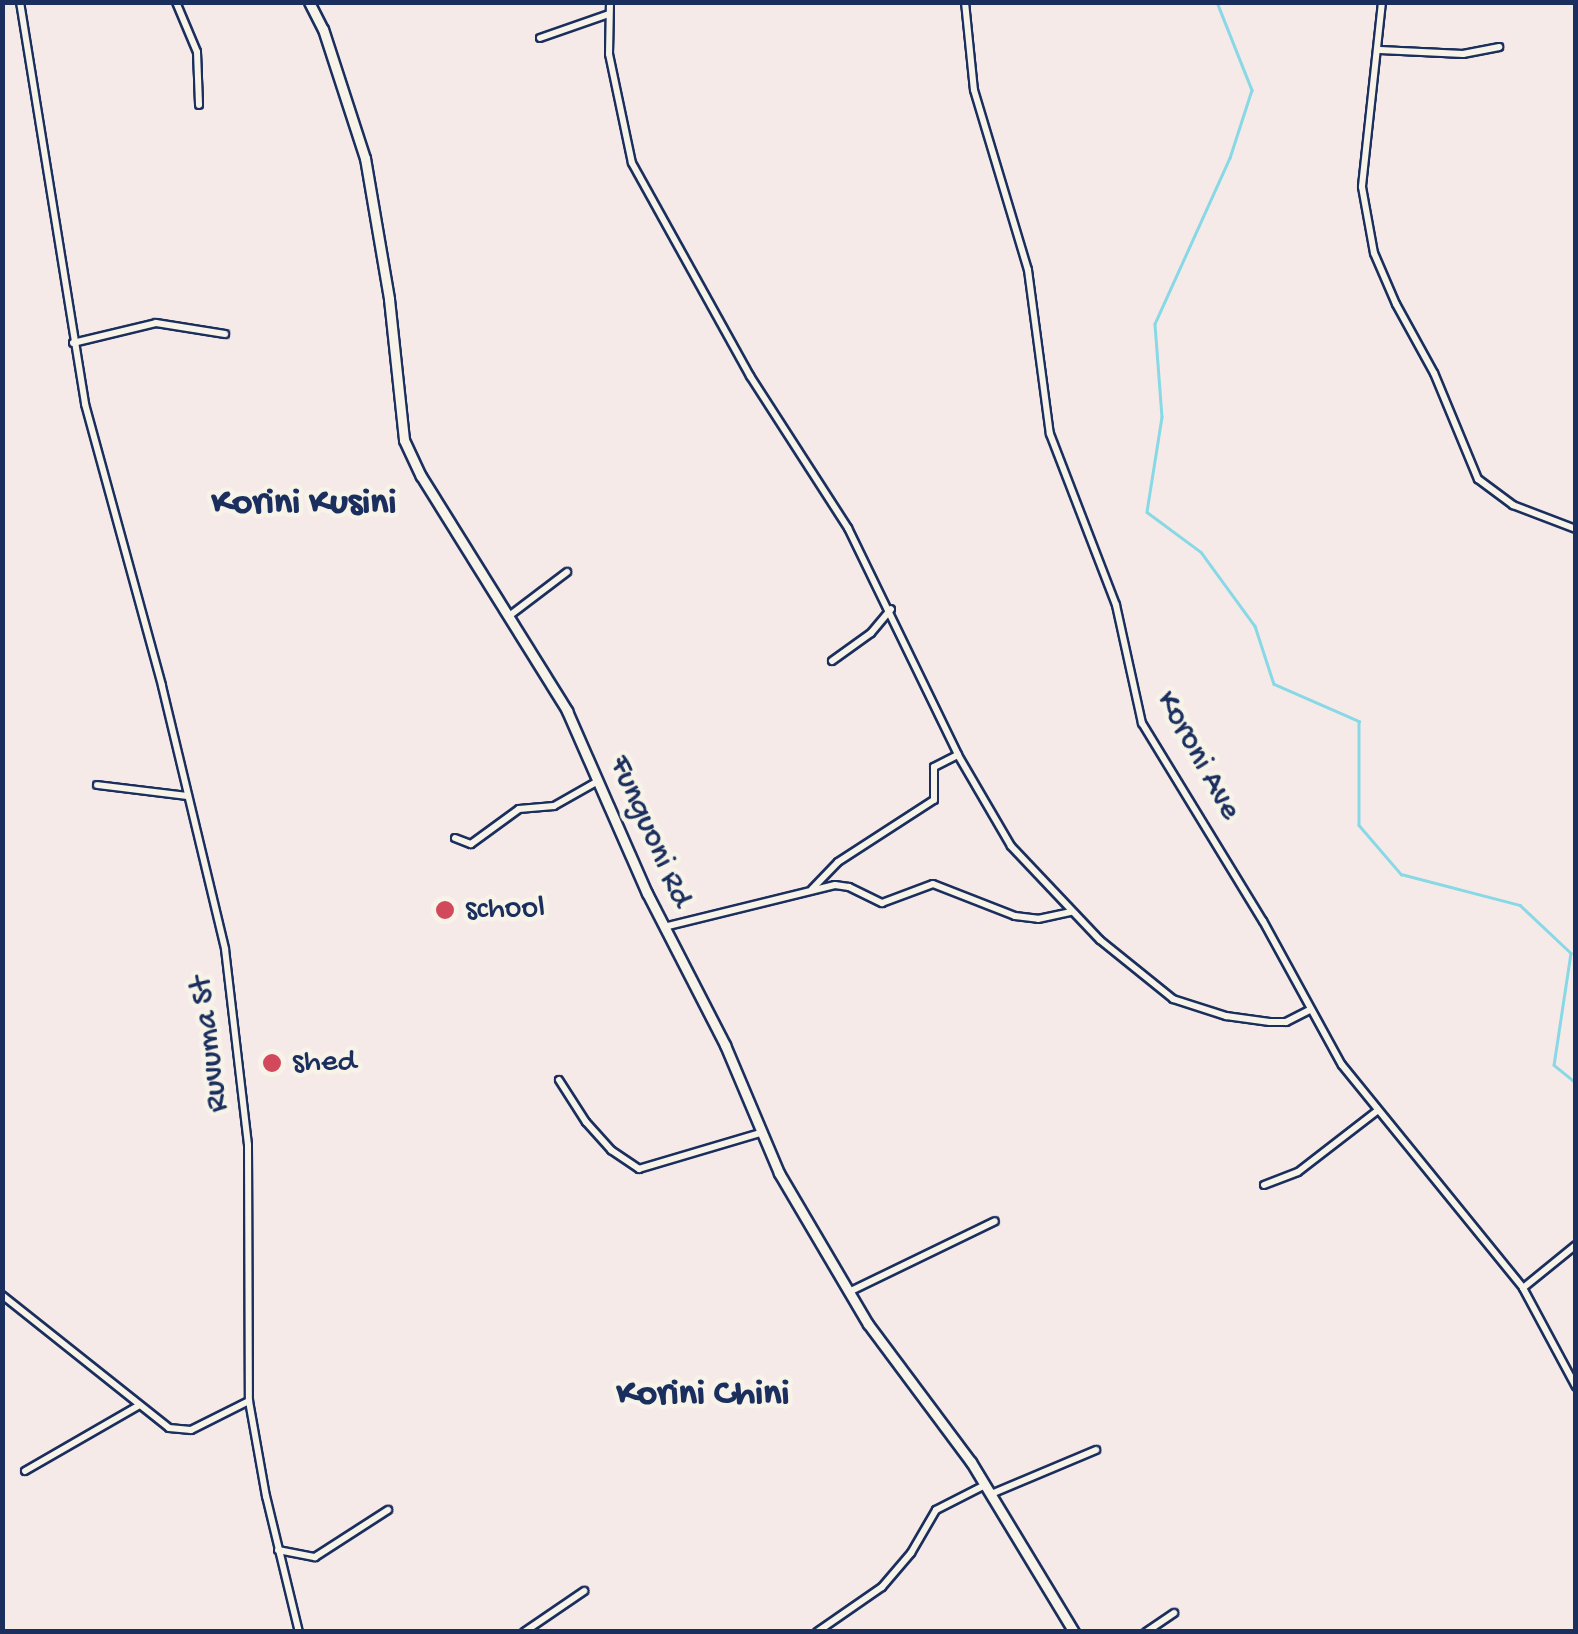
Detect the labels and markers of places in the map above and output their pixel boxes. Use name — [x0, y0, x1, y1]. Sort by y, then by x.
place label: school — [465, 891, 545, 929]
marker: school — [434, 899, 456, 921]
place label: shed — [292, 1044, 356, 1082]
marker: shed — [261, 1052, 283, 1074]

